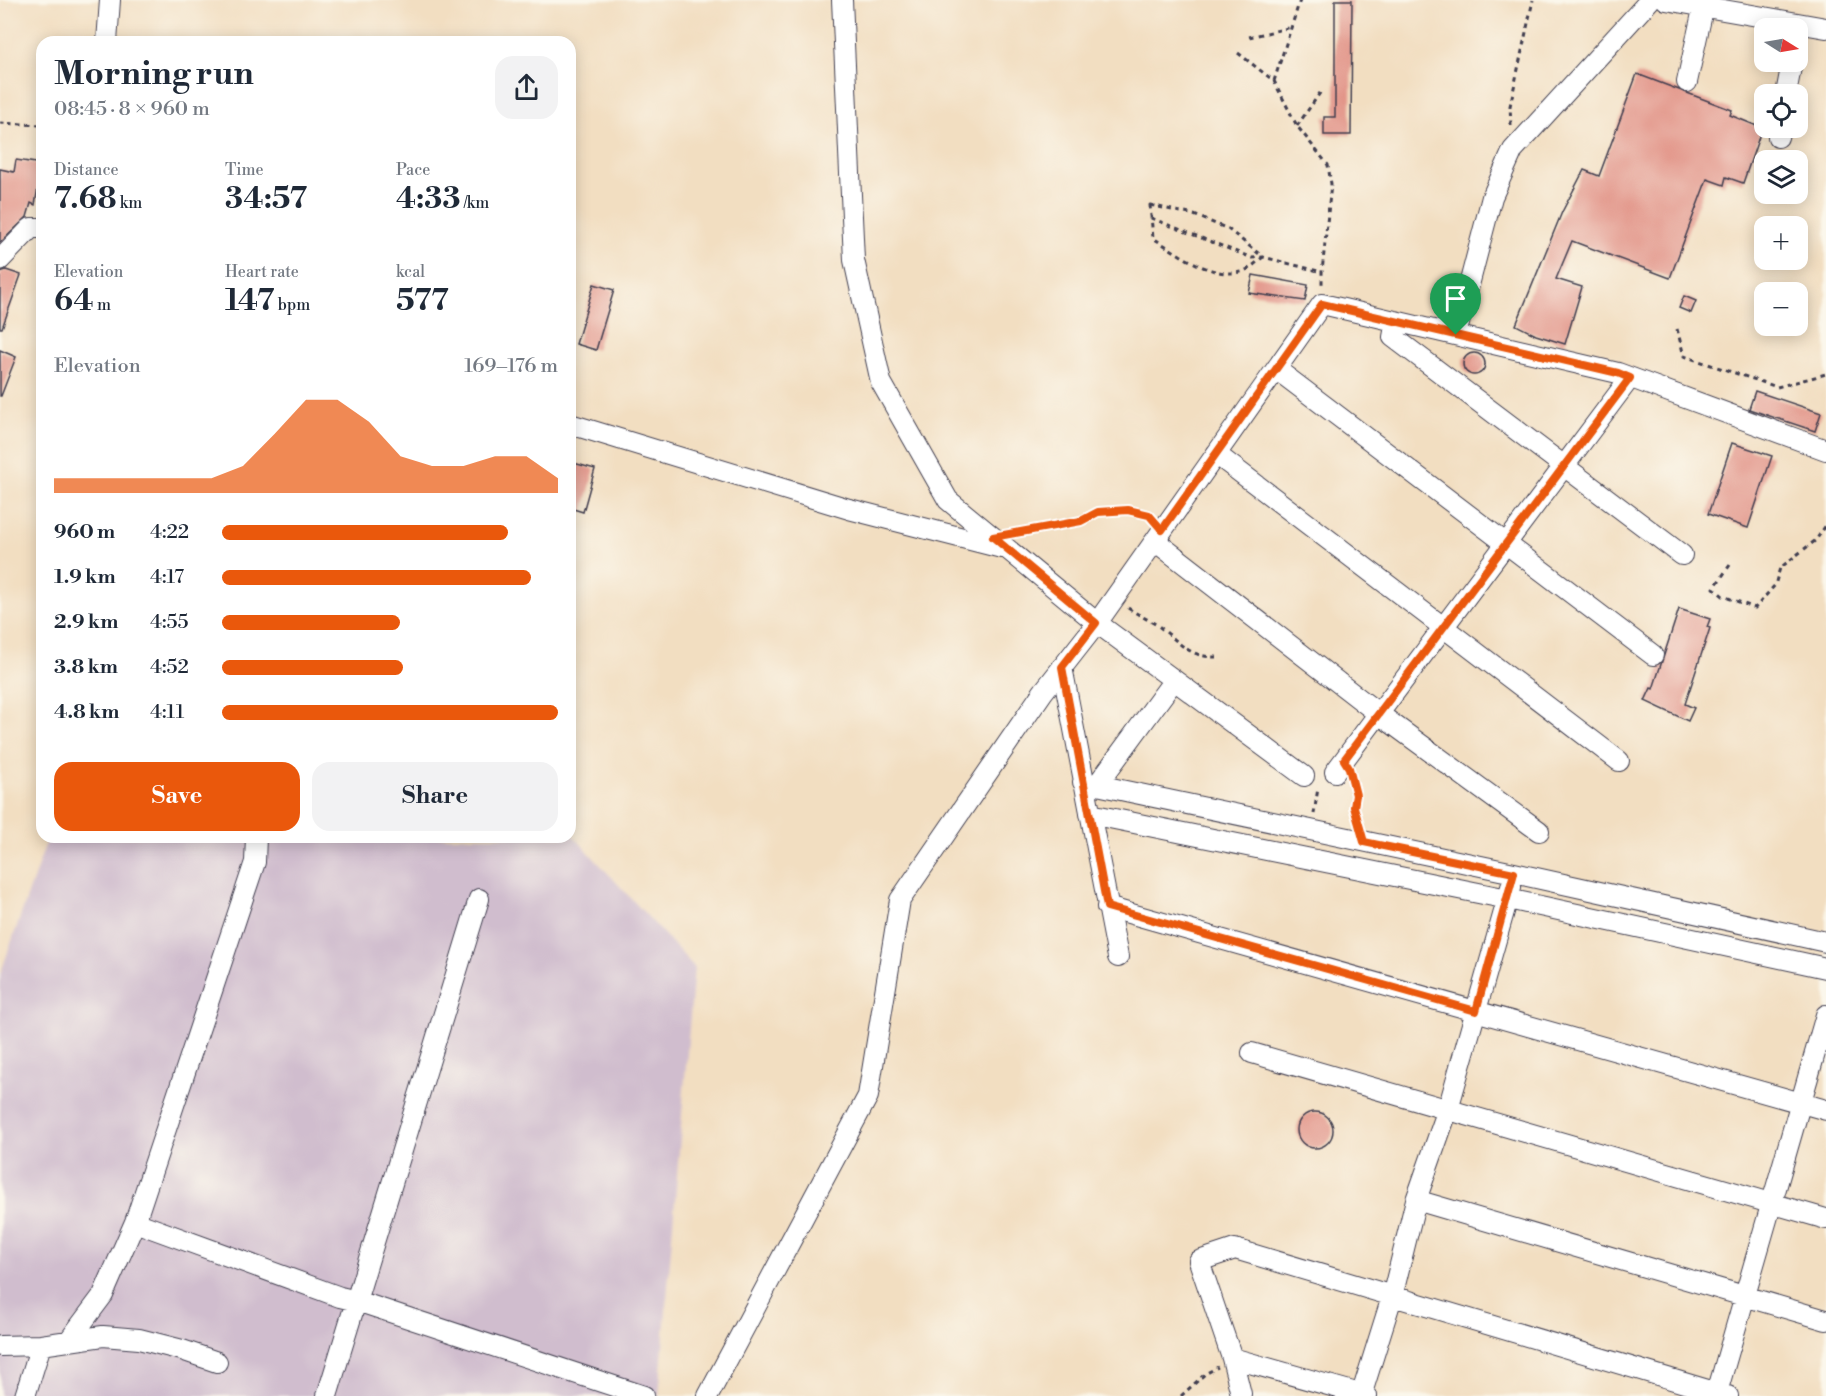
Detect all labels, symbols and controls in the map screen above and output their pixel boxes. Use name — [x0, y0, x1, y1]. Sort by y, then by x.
north arrow — [1754, 18, 1808, 72]
map controls — [1754, 18, 1808, 336]
text: Morning run — [54, 54, 254, 95]
button: share — [495, 56, 558, 119]
button: locate — [1754, 84, 1808, 138]
text: 08:45 · 8 × 960 m — [54, 97, 210, 122]
button: layers — [1754, 150, 1808, 204]
text: Distance — [54, 160, 119, 180]
text: Time — [225, 160, 264, 180]
text: Pace — [396, 160, 430, 180]
text: 7.68 — [54, 180, 117, 218]
text: 34:57 — [225, 180, 307, 218]
text: 4:33 — [396, 180, 460, 218]
text: km — [117, 193, 142, 213]
text: /km — [460, 193, 489, 213]
button: + — [1754, 216, 1808, 270]
text: Elevation — [54, 262, 123, 282]
text: Heart rate — [225, 262, 299, 282]
text: kcal — [396, 262, 425, 282]
pin — [1430, 273, 1481, 335]
text: 64 — [54, 282, 94, 320]
text: 147 — [225, 282, 275, 320]
text: 577 — [396, 282, 449, 320]
icon: arrive — [1439, 282, 1472, 315]
button: − — [1754, 282, 1808, 336]
text: m — [94, 295, 111, 315]
text: bpm — [275, 295, 310, 315]
text: Elevation — [54, 354, 141, 379]
text: 169–176 m — [464, 354, 558, 379]
text: 960 m — [54, 520, 115, 545]
text: 4:22 — [150, 520, 189, 545]
text: 1.9 km — [54, 565, 116, 590]
text: 4:17 — [150, 565, 184, 590]
text: 2.9 km — [54, 610, 118, 635]
text: 4:55 — [150, 610, 188, 635]
text: 3.8 km — [54, 655, 118, 680]
text: 4:52 — [150, 655, 189, 680]
text: 4.8 km — [54, 700, 119, 725]
text: 4:11 — [150, 700, 184, 725]
button: Save — [54, 762, 300, 831]
button: Share — [312, 762, 558, 831]

